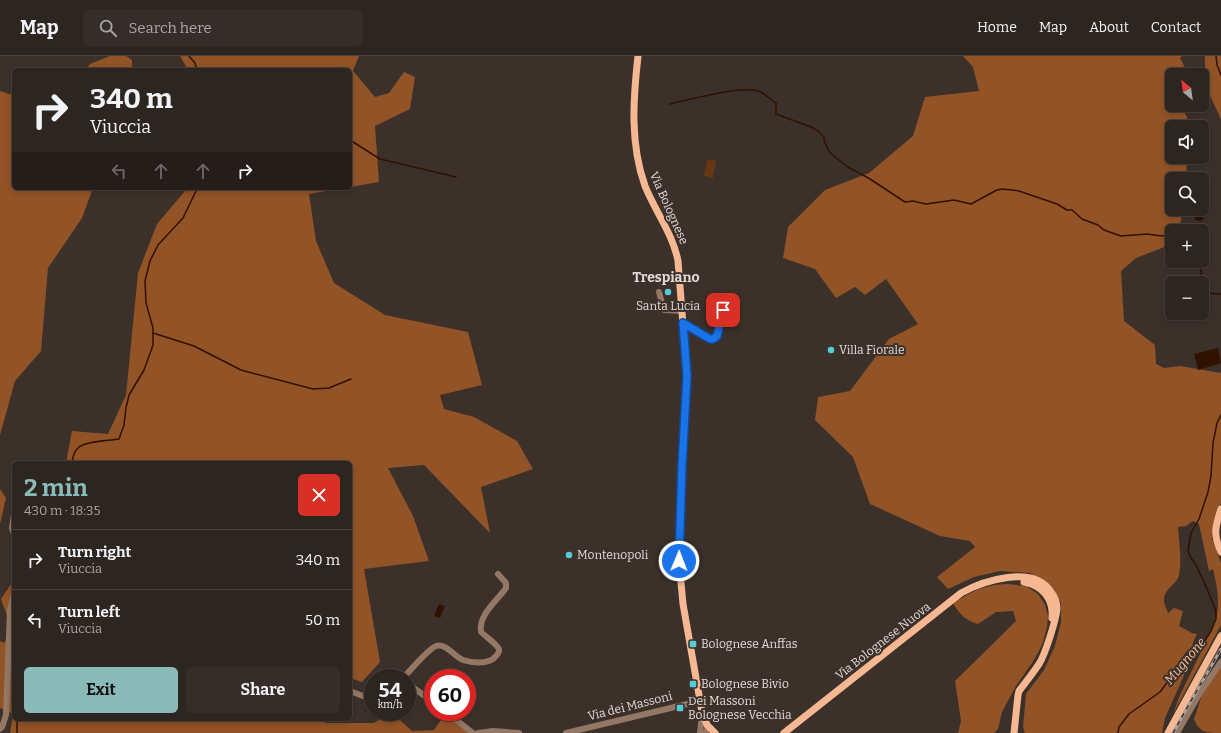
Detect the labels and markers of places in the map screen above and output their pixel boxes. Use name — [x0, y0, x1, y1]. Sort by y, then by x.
marker: Santa Lucia — [663, 287, 673, 297]
pin — [706, 293, 740, 327]
place label: Santa Lucia — [636, 299, 700, 313]
place label: Villa Fiorale — [839, 343, 905, 357]
marker: Villa Fiorale — [826, 345, 836, 355]
place label: Montenopoli — [577, 548, 649, 562]
marker: Montenopoli — [564, 550, 574, 560]
place label: Bolognese Anffas — [701, 637, 798, 651]
marker: Bolognese Anffas — [688, 639, 698, 649]
place label: Bolognese Bivio — [701, 677, 789, 691]
marker: Bolognese Bivio — [688, 679, 698, 689]
place label: Dei Massoni Bolognese Vecchia — [688, 694, 792, 722]
marker: Dei Massoni Bolognese Vecchia — [675, 703, 685, 713]

